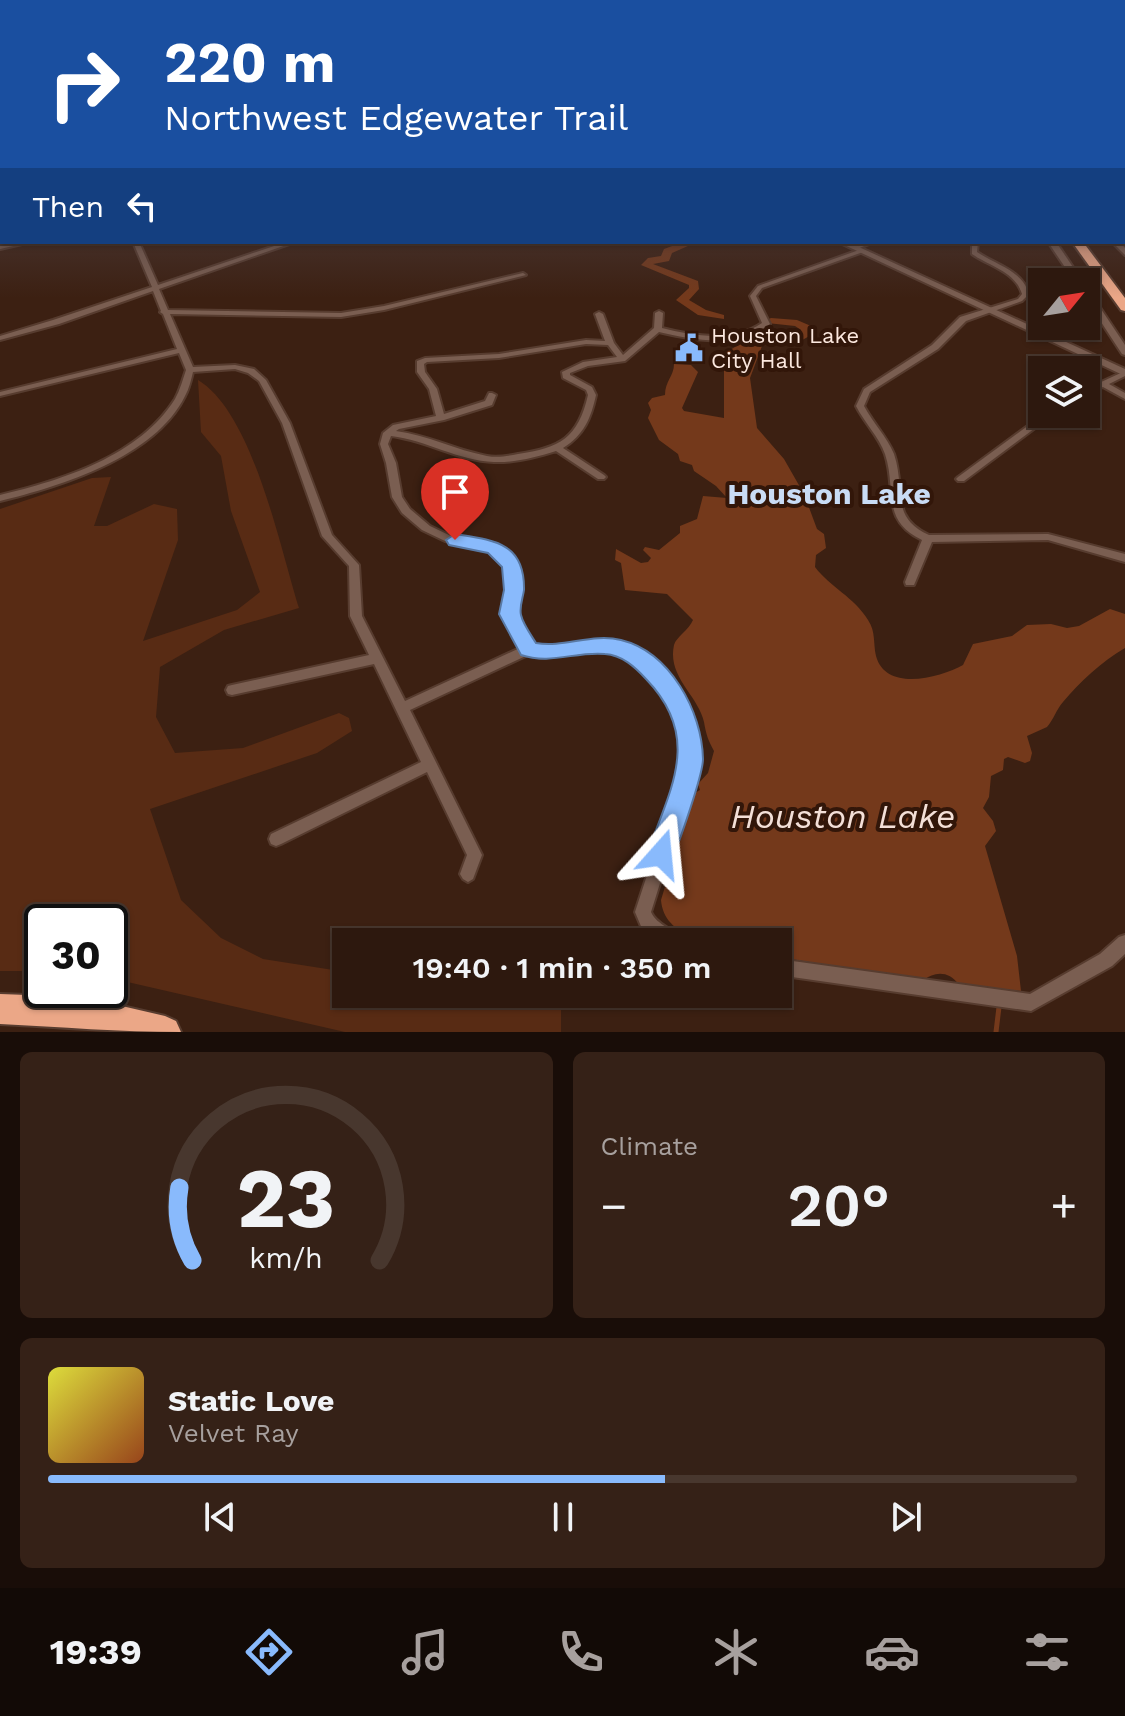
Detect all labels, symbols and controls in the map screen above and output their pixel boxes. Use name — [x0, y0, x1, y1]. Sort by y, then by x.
text: 220 m — [164, 30, 336, 96]
icon: right — [32, 32, 136, 136]
text: Northwest Edgewater Trail — [164, 97, 628, 139]
icon: left — [120, 184, 164, 228]
text: Then — [32, 189, 104, 224]
north arrow — [1028, 268, 1100, 340]
map controls — [1028, 268, 1100, 428]
place label: Houston Lake City Hall — [711, 323, 859, 373]
public building icon: Houston Lake City Hall — [674, 333, 704, 363]
button: layers — [1028, 356, 1100, 428]
pin — [421, 458, 489, 540]
icon: arrive — [433, 470, 477, 514]
district label: Houston Lake — [727, 476, 931, 511]
water label: Houston Lake — [731, 796, 955, 836]
position arrow — [619, 812, 703, 896]
speed limit sign: 30 — [24, 904, 128, 1008]
text: 19:40 · 1 min · 350 m — [413, 950, 711, 985]
text: Climate — [601, 1131, 698, 1161]
text: 23 — [237, 1150, 336, 1247]
text: 20° — [787, 1170, 890, 1241]
text: − — [601, 1180, 627, 1232]
text: + — [1050, 1180, 1077, 1232]
text: km/h — [249, 1241, 323, 1275]
text: Static Love — [168, 1383, 334, 1418]
text: Velvet Ray — [168, 1418, 299, 1448]
icon: previous — [198, 1495, 242, 1539]
icon: pause — [541, 1495, 585, 1539]
icon: next — [884, 1495, 928, 1539]
icon: directions — [241, 1624, 297, 1680]
icon: music — [397, 1624, 453, 1680]
icon: phone — [553, 1624, 609, 1680]
icon: climate — [708, 1624, 764, 1680]
icon: car — [864, 1624, 920, 1680]
icon: filters — [1019, 1624, 1075, 1680]
text: 19:39 — [50, 1631, 142, 1673]

